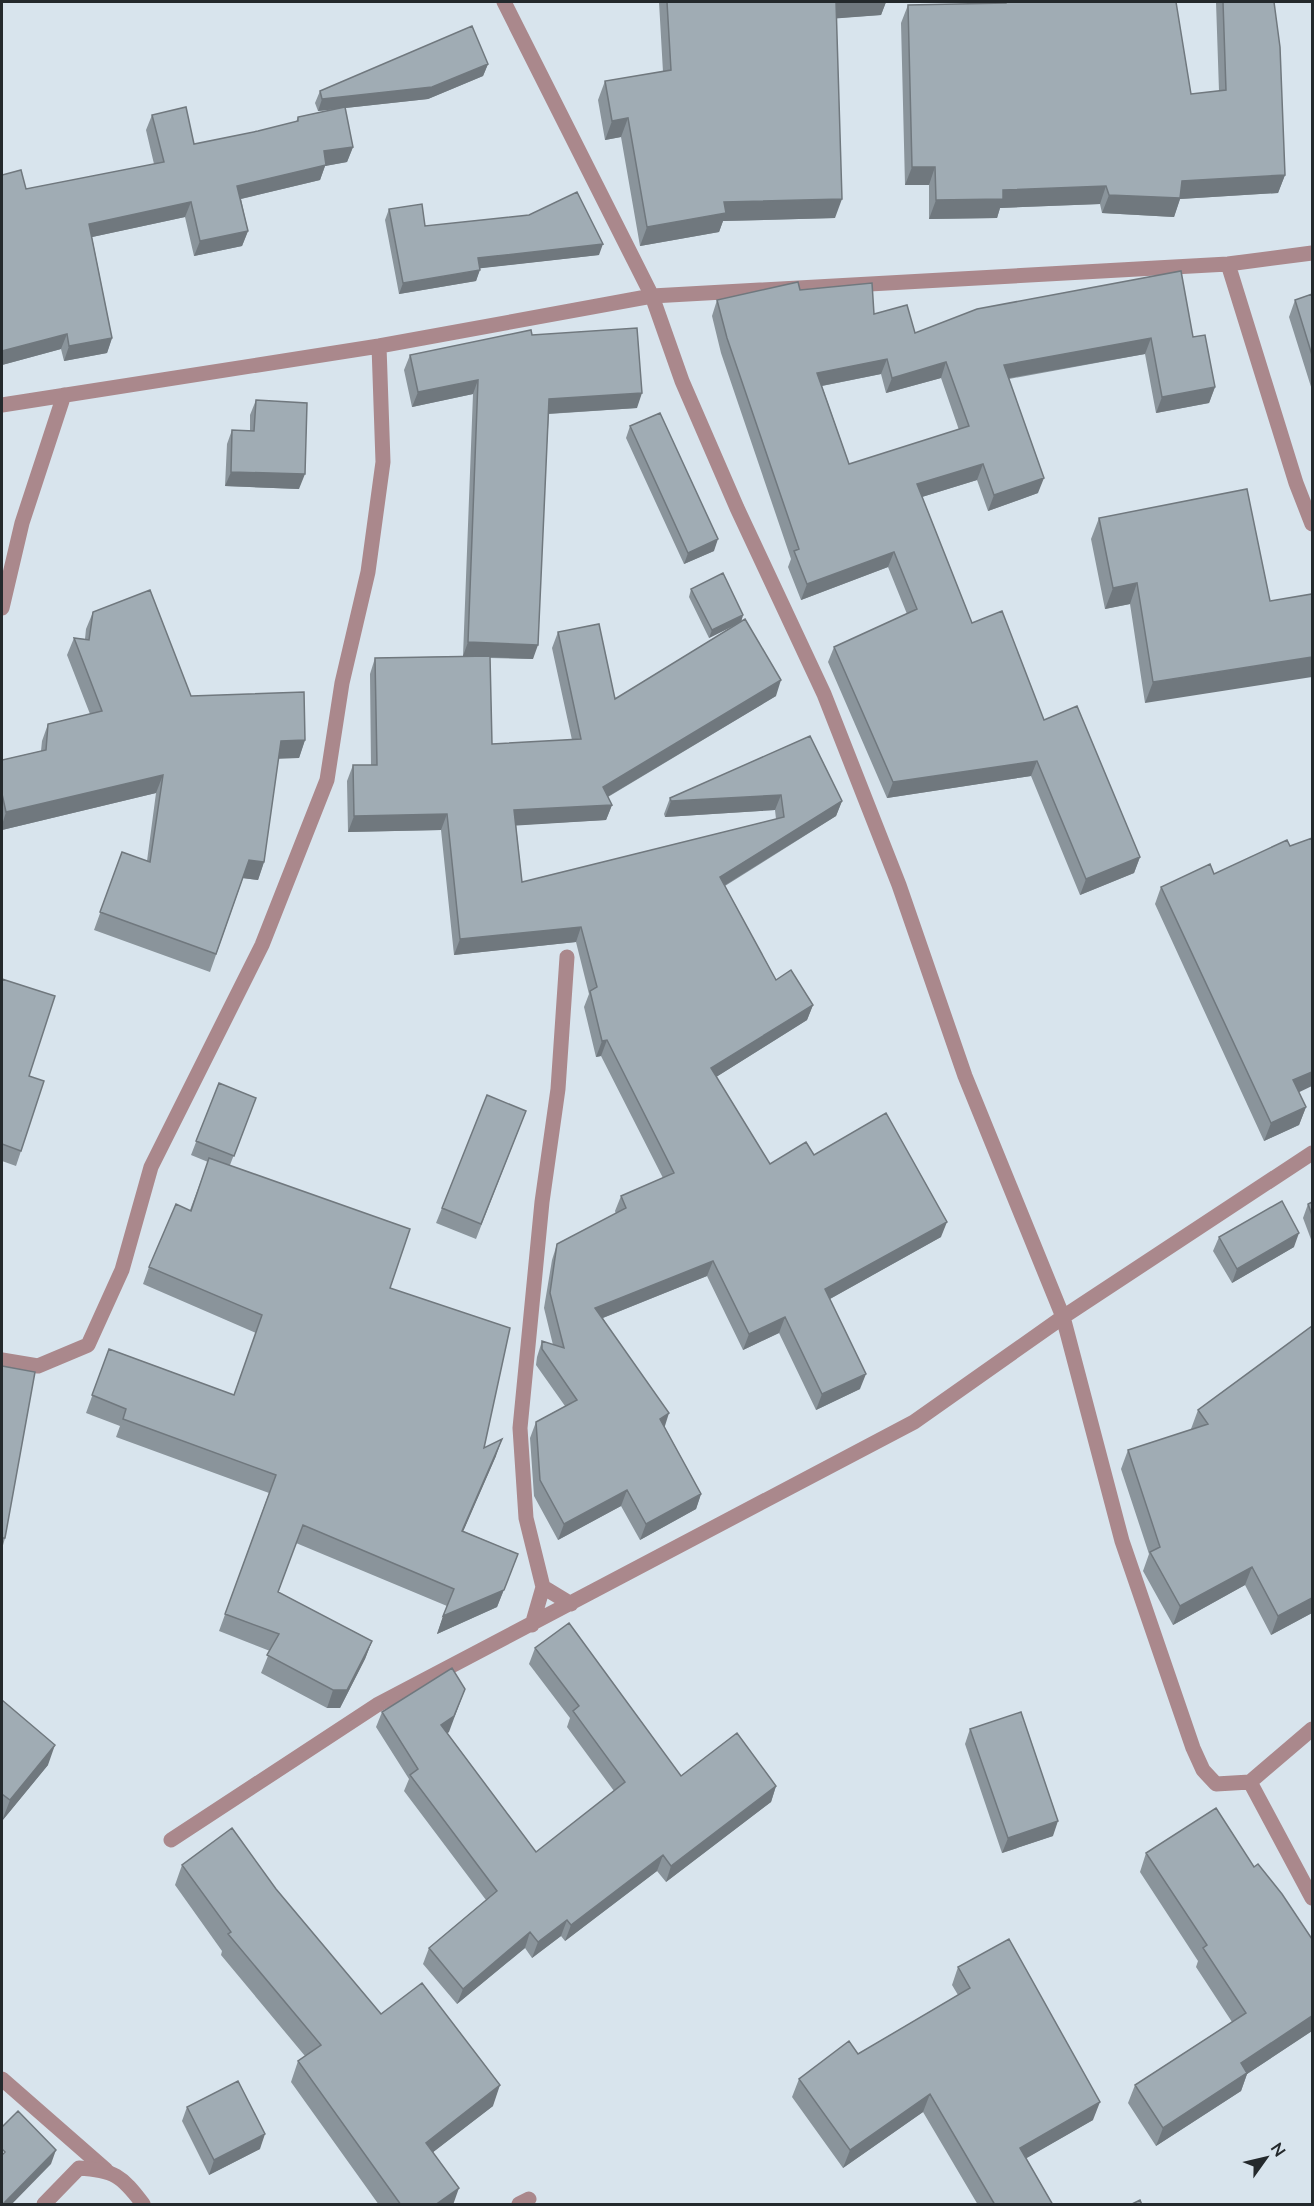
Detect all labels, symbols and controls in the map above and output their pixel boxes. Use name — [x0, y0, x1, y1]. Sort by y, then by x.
north arrow — [1236, 2128, 1296, 2188]
text: N — [1268, 2139, 1290, 2160]

